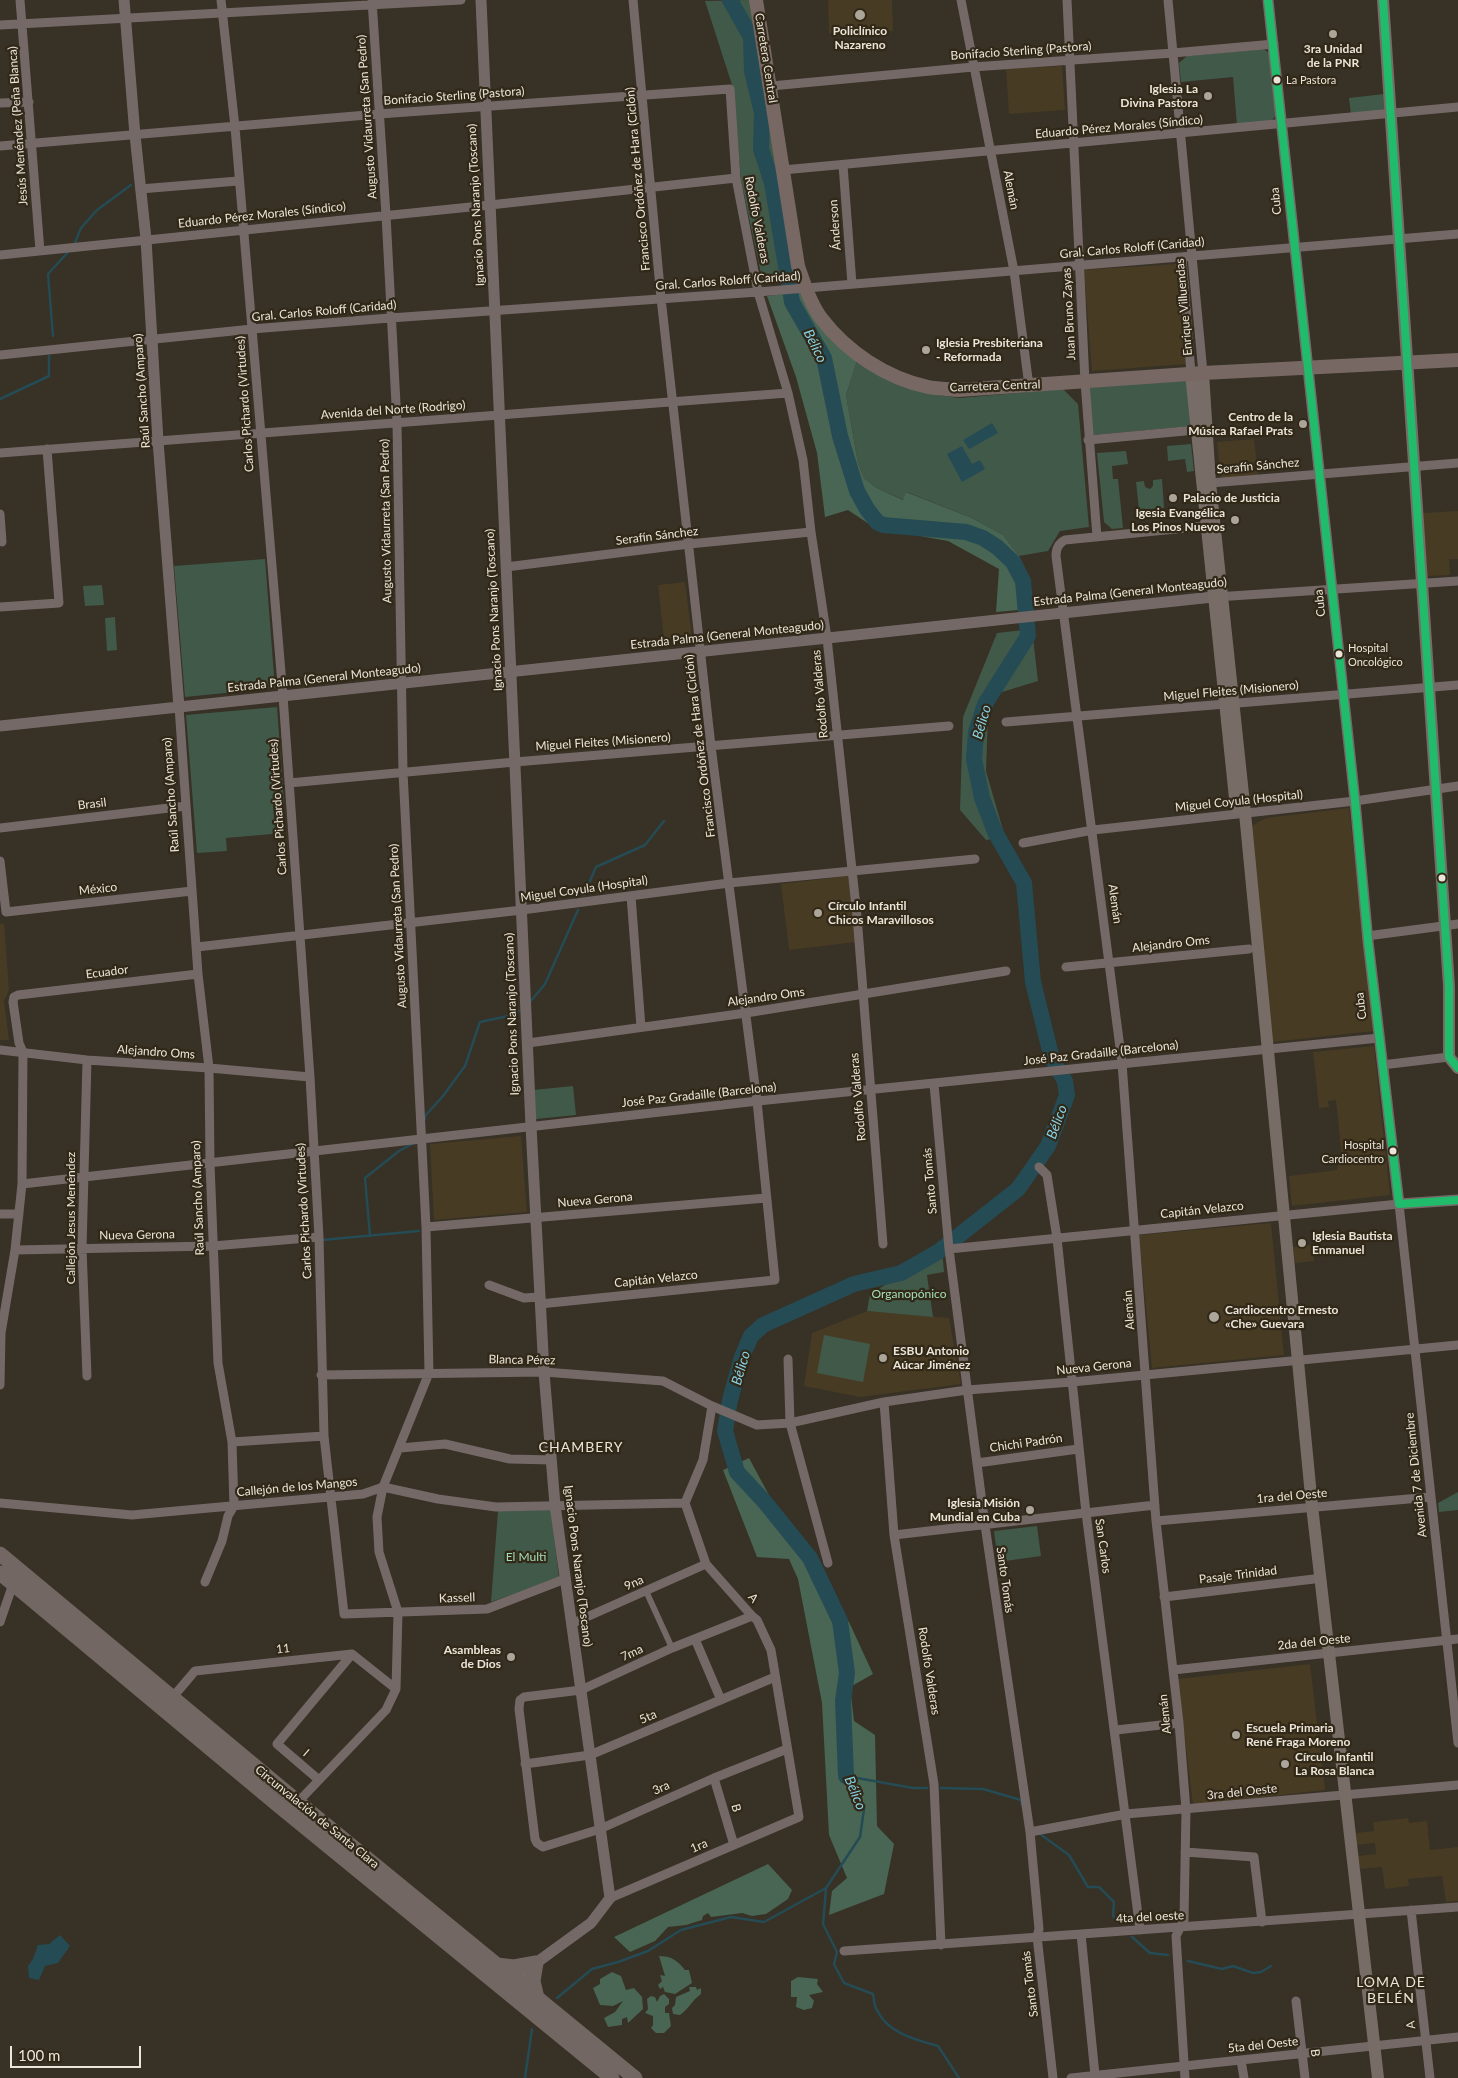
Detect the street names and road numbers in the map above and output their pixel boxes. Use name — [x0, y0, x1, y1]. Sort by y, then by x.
street label: Carretera Central — [752, 12, 780, 104]
street label: Augusto Vidaurreta (San Pedro) — [354, 34, 380, 200]
street label: Bonifacio Sterling (Pastora) — [950, 39, 1092, 63]
street label: Jesús Menéndez (Peña Blanca) — [5, 46, 31, 206]
street label: Bonifacio Sterling (Pastora) — [383, 84, 525, 108]
street label: Francisco Ordóñez de Hara (Ciclón) — [623, 86, 653, 272]
street label: Eduardo Pérez Morales (Síndico) — [1034, 112, 1204, 142]
street label: Ignacio Pons Naranjo (Toscano) — [465, 123, 487, 287]
street label: Alemán — [1000, 169, 1022, 211]
street label: Rodolfo Valderas — [741, 175, 773, 265]
street label: Cuba — [1267, 187, 1285, 215]
street label: Eduardo Pérez Morales (Síndico) — [177, 199, 347, 231]
street label: Ánderson — [826, 199, 844, 251]
street label: Gral. Carlos Roloff (Caridad) — [1059, 235, 1205, 261]
street label: Enrique Villuendas — [1173, 258, 1195, 356]
street label: Juan Bruno Zayas — [1059, 267, 1079, 361]
street label: Gral. Carlos Roloff (Caridad) — [655, 269, 801, 293]
street label: Gral. Carlos Roloff (Caridad) — [251, 298, 397, 324]
street label: Raúl Sancho (Amparo) — [131, 333, 153, 449]
street label: Carlos Pichardo (Virtudes) — [233, 336, 257, 472]
street label: Carretera Central — [949, 377, 1041, 395]
street label: Avenida del Norte (Rodrigo) — [320, 398, 466, 422]
street label: Augusto Vidaurreta (San Pedro) — [377, 439, 395, 603]
street label: Serafín Sánchez — [1216, 455, 1300, 477]
street label: Serafín Sánchez — [615, 524, 699, 548]
street label: Ignacio Pons Naranjo (Toscano) — [483, 528, 505, 692]
street label: Estrada Palma (General Monteagudo) — [1033, 575, 1227, 609]
street label: Cuba — [1311, 589, 1329, 617]
street label: Estrada Palma (General Monteagudo) — [630, 618, 824, 652]
street label: Rodolfo Valderas — [809, 649, 831, 739]
street label: Francisco Ordóñez de Hara (Ciclón) — [682, 654, 718, 838]
street label: Estrada Palma (General Monteagudo) — [227, 661, 421, 695]
street label: Miguel Fleites (Misionero) — [1163, 678, 1299, 704]
street label: Miguel Fleites (Misionero) — [535, 730, 671, 754]
street label: Raúl Sancho (Amparo) — [160, 737, 182, 853]
street label: Carlos Pichardo (Virtudes) — [266, 739, 290, 875]
street label: Miguel Coyula (Hospital) — [1174, 787, 1304, 815]
street label: Brasil — [77, 795, 107, 813]
street label: Augusto Vidaurreta (San Pedro) — [387, 843, 409, 1009]
street label: Miguel Coyula (Hospital) — [519, 873, 649, 905]
street label: México — [78, 880, 118, 898]
street label: Alemán — [1105, 883, 1125, 925]
street label: Ignacio Pons Naranjo (Toscano) — [502, 932, 522, 1096]
street label: Alejandro Oms — [1131, 933, 1211, 955]
street label: Ecuador — [85, 962, 129, 982]
street label: Alejandro Oms — [726, 984, 806, 1010]
street label: Cuba — [1352, 992, 1370, 1020]
street label: José Paz Gradaille (Barcelona) — [1023, 1038, 1179, 1068]
street label: Alejandro Oms — [117, 1042, 195, 1062]
street label: Rodolfo Valderas — [847, 1052, 869, 1142]
street label: José Paz Gradaille (Barcelona) — [621, 1080, 777, 1110]
street label: Raúl Sancho (Amparo) — [189, 1140, 207, 1256]
street label: Carlos Pichardo (Virtudes) — [293, 1143, 315, 1279]
street label: Santo Tomás — [920, 1147, 940, 1215]
street label: Callejón Jesus Menéndez — [64, 1152, 78, 1284]
street label: Nueva Gerona — [557, 1190, 633, 1210]
street label: Capitán Velazco — [1160, 1198, 1244, 1222]
street label: Nueva Gerona — [99, 1227, 175, 1243]
street label: Capitán Velazco — [614, 1267, 698, 1291]
street label: Alemán — [1120, 1290, 1138, 1330]
street label: Blanca Pérez — [488, 1352, 556, 1368]
street label: Nueva Gerona — [1056, 1356, 1132, 1378]
street label: Avenida 7 de Diciembre — [1402, 1412, 1430, 1538]
street label: Chichi Padrón — [989, 1431, 1063, 1455]
street label: Callejón de los Mangos — [236, 1475, 358, 1499]
street label: Ignacio Pons Naranjo (Toscano) — [561, 1484, 595, 1648]
street label: 1ra del Oeste — [1256, 1486, 1328, 1506]
street label: San Carlos — [1092, 1518, 1114, 1574]
street label: Santo Tomás — [993, 1546, 1017, 1614]
street label: Pasaje Trinidad — [1198, 1563, 1278, 1587]
street label: 9na — [622, 1572, 646, 1594]
street label: Kassell — [439, 1590, 475, 1606]
street label: A — [745, 1590, 761, 1606]
street label: Rodolfo Valderas — [915, 1626, 943, 1716]
street label: 2da del Oeste — [1277, 1631, 1351, 1653]
street label: 11 — [275, 1641, 291, 1657]
street label: 7ma — [619, 1642, 645, 1664]
street label: Alemán — [1156, 1693, 1174, 1735]
street label: 5ta — [637, 1707, 659, 1727]
street label: I — [300, 1746, 312, 1760]
street label: Circunvalación de Santa Clara — [252, 1762, 382, 1872]
street label: 3ra — [650, 1778, 672, 1798]
street label: 3ra del Oeste — [1206, 1781, 1278, 1803]
street label: B — [728, 1802, 744, 1814]
street label: 1ra — [688, 1836, 710, 1856]
street label: 4ta del oeste — [1116, 1908, 1184, 1926]
street label: Santo Tomás — [1019, 1950, 1041, 2018]
street label: A — [1403, 2020, 1419, 2030]
street label: 5ta del Oeste — [1227, 2034, 1299, 2056]
street label: B — [1307, 2048, 1323, 2058]

